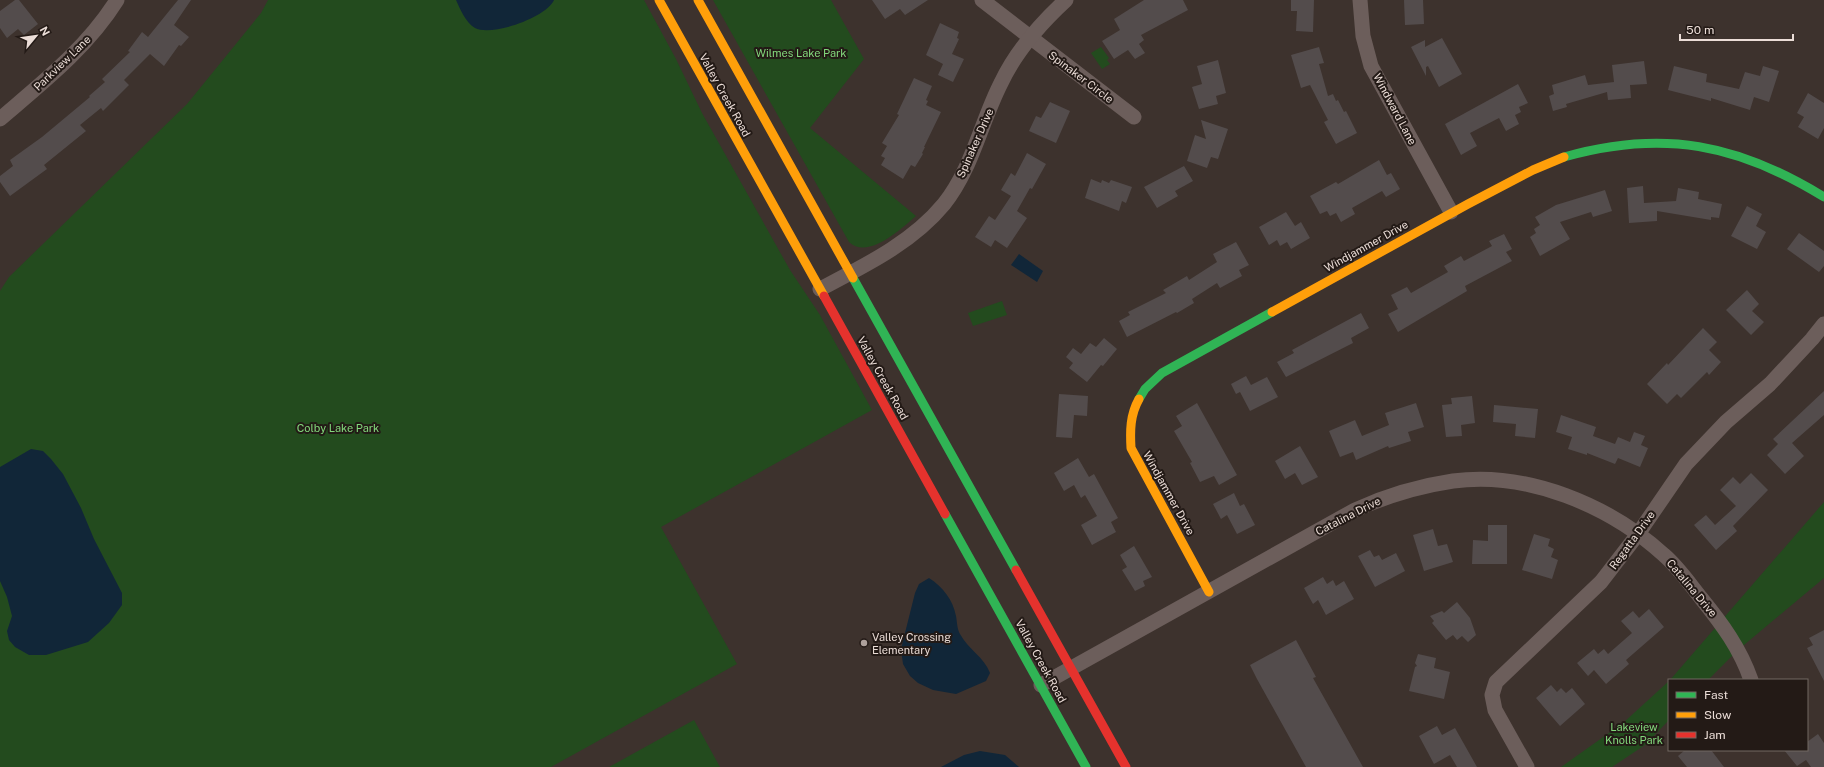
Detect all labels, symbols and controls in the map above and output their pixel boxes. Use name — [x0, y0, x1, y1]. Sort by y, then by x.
north arrow — [16, 16, 56, 56]
scale bar — [1680, 16, 1793, 42]
text: 50 m — [1686, 23, 1714, 37]
text: N — [37, 24, 52, 38]
street label: Parkview Lane — [31, 33, 93, 93]
park label: Wilmes Lake Park — [756, 47, 846, 59]
street label: Spinaker Circle — [1046, 49, 1116, 105]
street label: Valley Creek Road — [697, 51, 753, 139]
street label: Windward Lane — [1371, 71, 1419, 147]
street label: Spinaker Drive — [954, 106, 996, 180]
street label: Windjammer Drive — [1322, 218, 1410, 274]
street label: Valley Creek Road — [855, 334, 911, 422]
park label: Colby Lake Park — [297, 422, 379, 434]
street label: Windjammer Drive — [1141, 449, 1197, 537]
street label: Catalina Drive — [1314, 495, 1382, 537]
street label: Regatta Drive — [1607, 509, 1657, 571]
street label: Catalina Drive — [1665, 557, 1719, 619]
street label: Valley Creek Road — [1013, 617, 1069, 705]
place label: Valley Crossing Elementary — [872, 631, 951, 656]
marker: Valley Crossing Elementary — [859, 638, 869, 648]
legend — [1668, 679, 1808, 751]
text: Fast — [1704, 688, 1729, 702]
text: Slow — [1704, 708, 1732, 722]
park label: Lakeview Knolls Park — [1605, 721, 1663, 746]
text: Jam — [1704, 728, 1726, 742]

